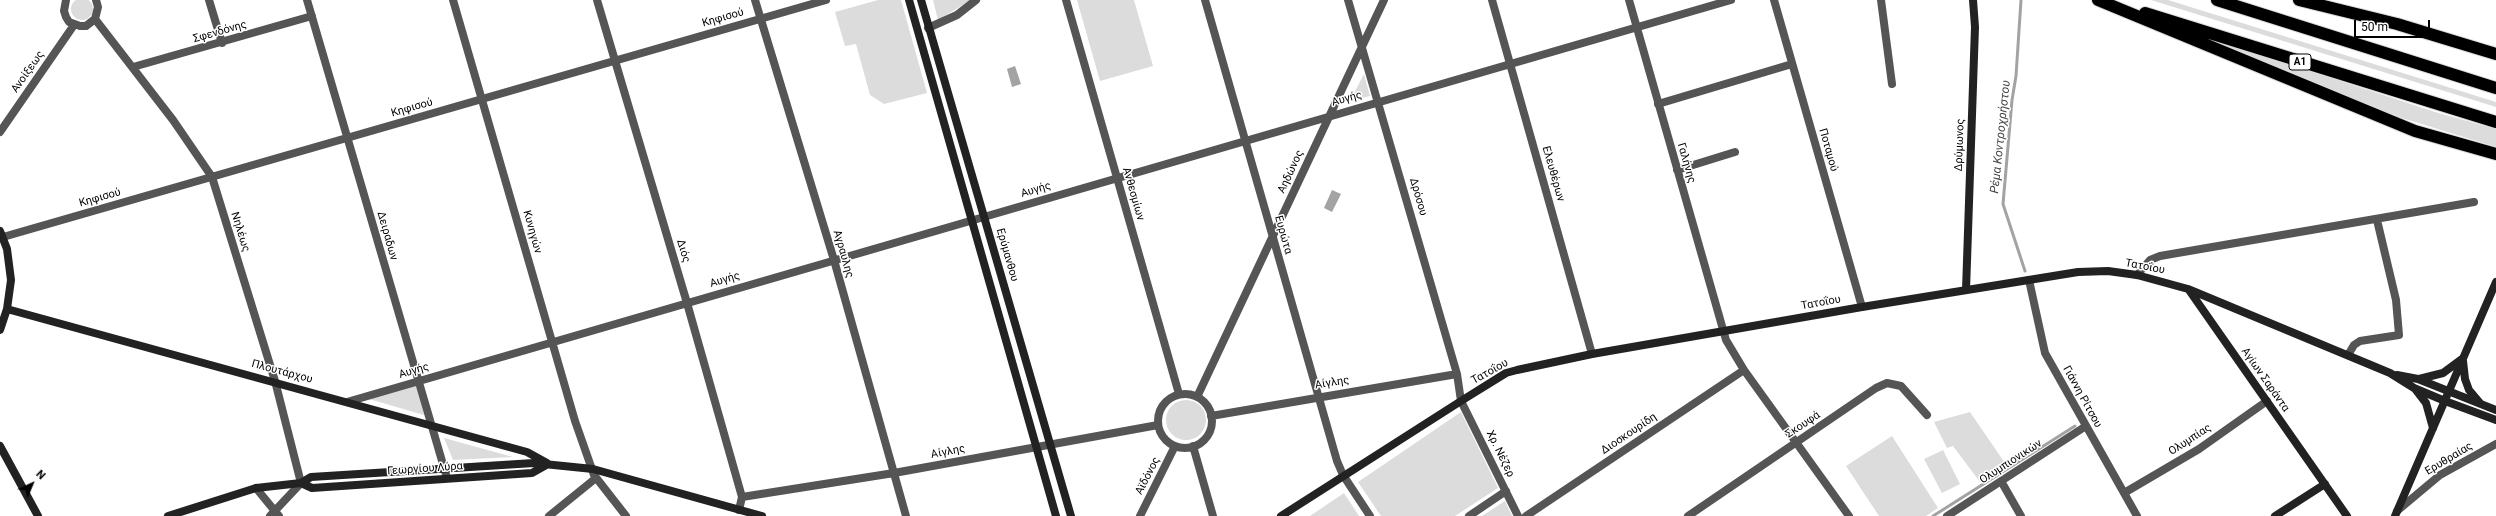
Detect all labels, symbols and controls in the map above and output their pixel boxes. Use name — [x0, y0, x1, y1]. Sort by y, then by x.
street label: Κηφισού — [701, 6, 745, 30]
scale bar — [2356, 12, 2432, 38]
street label: Σφενδόνης — [192, 18, 248, 46]
text: 50 m — [2361, 20, 2388, 34]
street label: Ανοίξεως — [9, 48, 47, 96]
road number: Α1 — [2289, 54, 2311, 70]
water label: Ρέμα Κοντροχρήστου — [1988, 80, 2014, 194]
street label: Αυγής — [1330, 89, 1364, 109]
street label: Κηφισού — [390, 96, 434, 120]
street label: Δρύμωνος — [1952, 118, 1968, 172]
street label: Ποταμού — [1816, 127, 1840, 173]
street label: Γαλήνης — [1674, 141, 1698, 185]
street label: Ελευθέρων — [1539, 145, 1567, 203]
street label: Αηδώνος — [1275, 148, 1307, 196]
street label: Ανθεσμίων — [1119, 166, 1147, 222]
street label: Δρόσου — [1406, 177, 1430, 217]
street label: Αυγής — [1019, 179, 1053, 201]
street label: Κηφισού — [78, 186, 122, 210]
street label: Κυνηγών — [520, 209, 544, 255]
street label: Νηλέως — [228, 210, 252, 254]
street label: Δειραδων — [374, 210, 400, 262]
street label: Ευρώτα — [1271, 214, 1295, 256]
street label: Ερύμανθου — [993, 227, 1021, 283]
street label: Αγραυλης — [830, 229, 856, 279]
street label: Διός — [673, 238, 693, 264]
street label: Τατοΐου — [2124, 257, 2166, 277]
street label: Αυγής — [708, 269, 742, 291]
street label: Τατοΐου — [1800, 293, 1842, 313]
street label: Αγίων Σαράντα — [2238, 345, 2292, 415]
street label: Τατοΐου — [1469, 357, 1511, 387]
street label: Πλουτάρχου — [250, 358, 314, 386]
street label: Αυγής — [397, 360, 431, 382]
street label: Γιάννη Ρίτσου — [2060, 364, 2104, 430]
street label: Αίγλης — [1314, 374, 1350, 392]
street label: Σκουφά — [1783, 409, 1823, 441]
street label: Διοσκουρίδη — [1599, 410, 1659, 458]
street label: Ολυμπίας — [2166, 421, 2214, 459]
street label: Χρ. Νέζερ — [1483, 429, 1517, 479]
street label: Ολυμπιονικών — [1977, 437, 2045, 487]
street label: Ερυθραίας — [2423, 440, 2475, 478]
street label: Αίγλης — [930, 442, 966, 462]
street label: Αϊδόνος — [1133, 455, 1163, 497]
street label: Γεωργίου Λύρα — [387, 460, 463, 478]
north arrow — [12, 464, 52, 504]
text: N — [33, 468, 48, 482]

